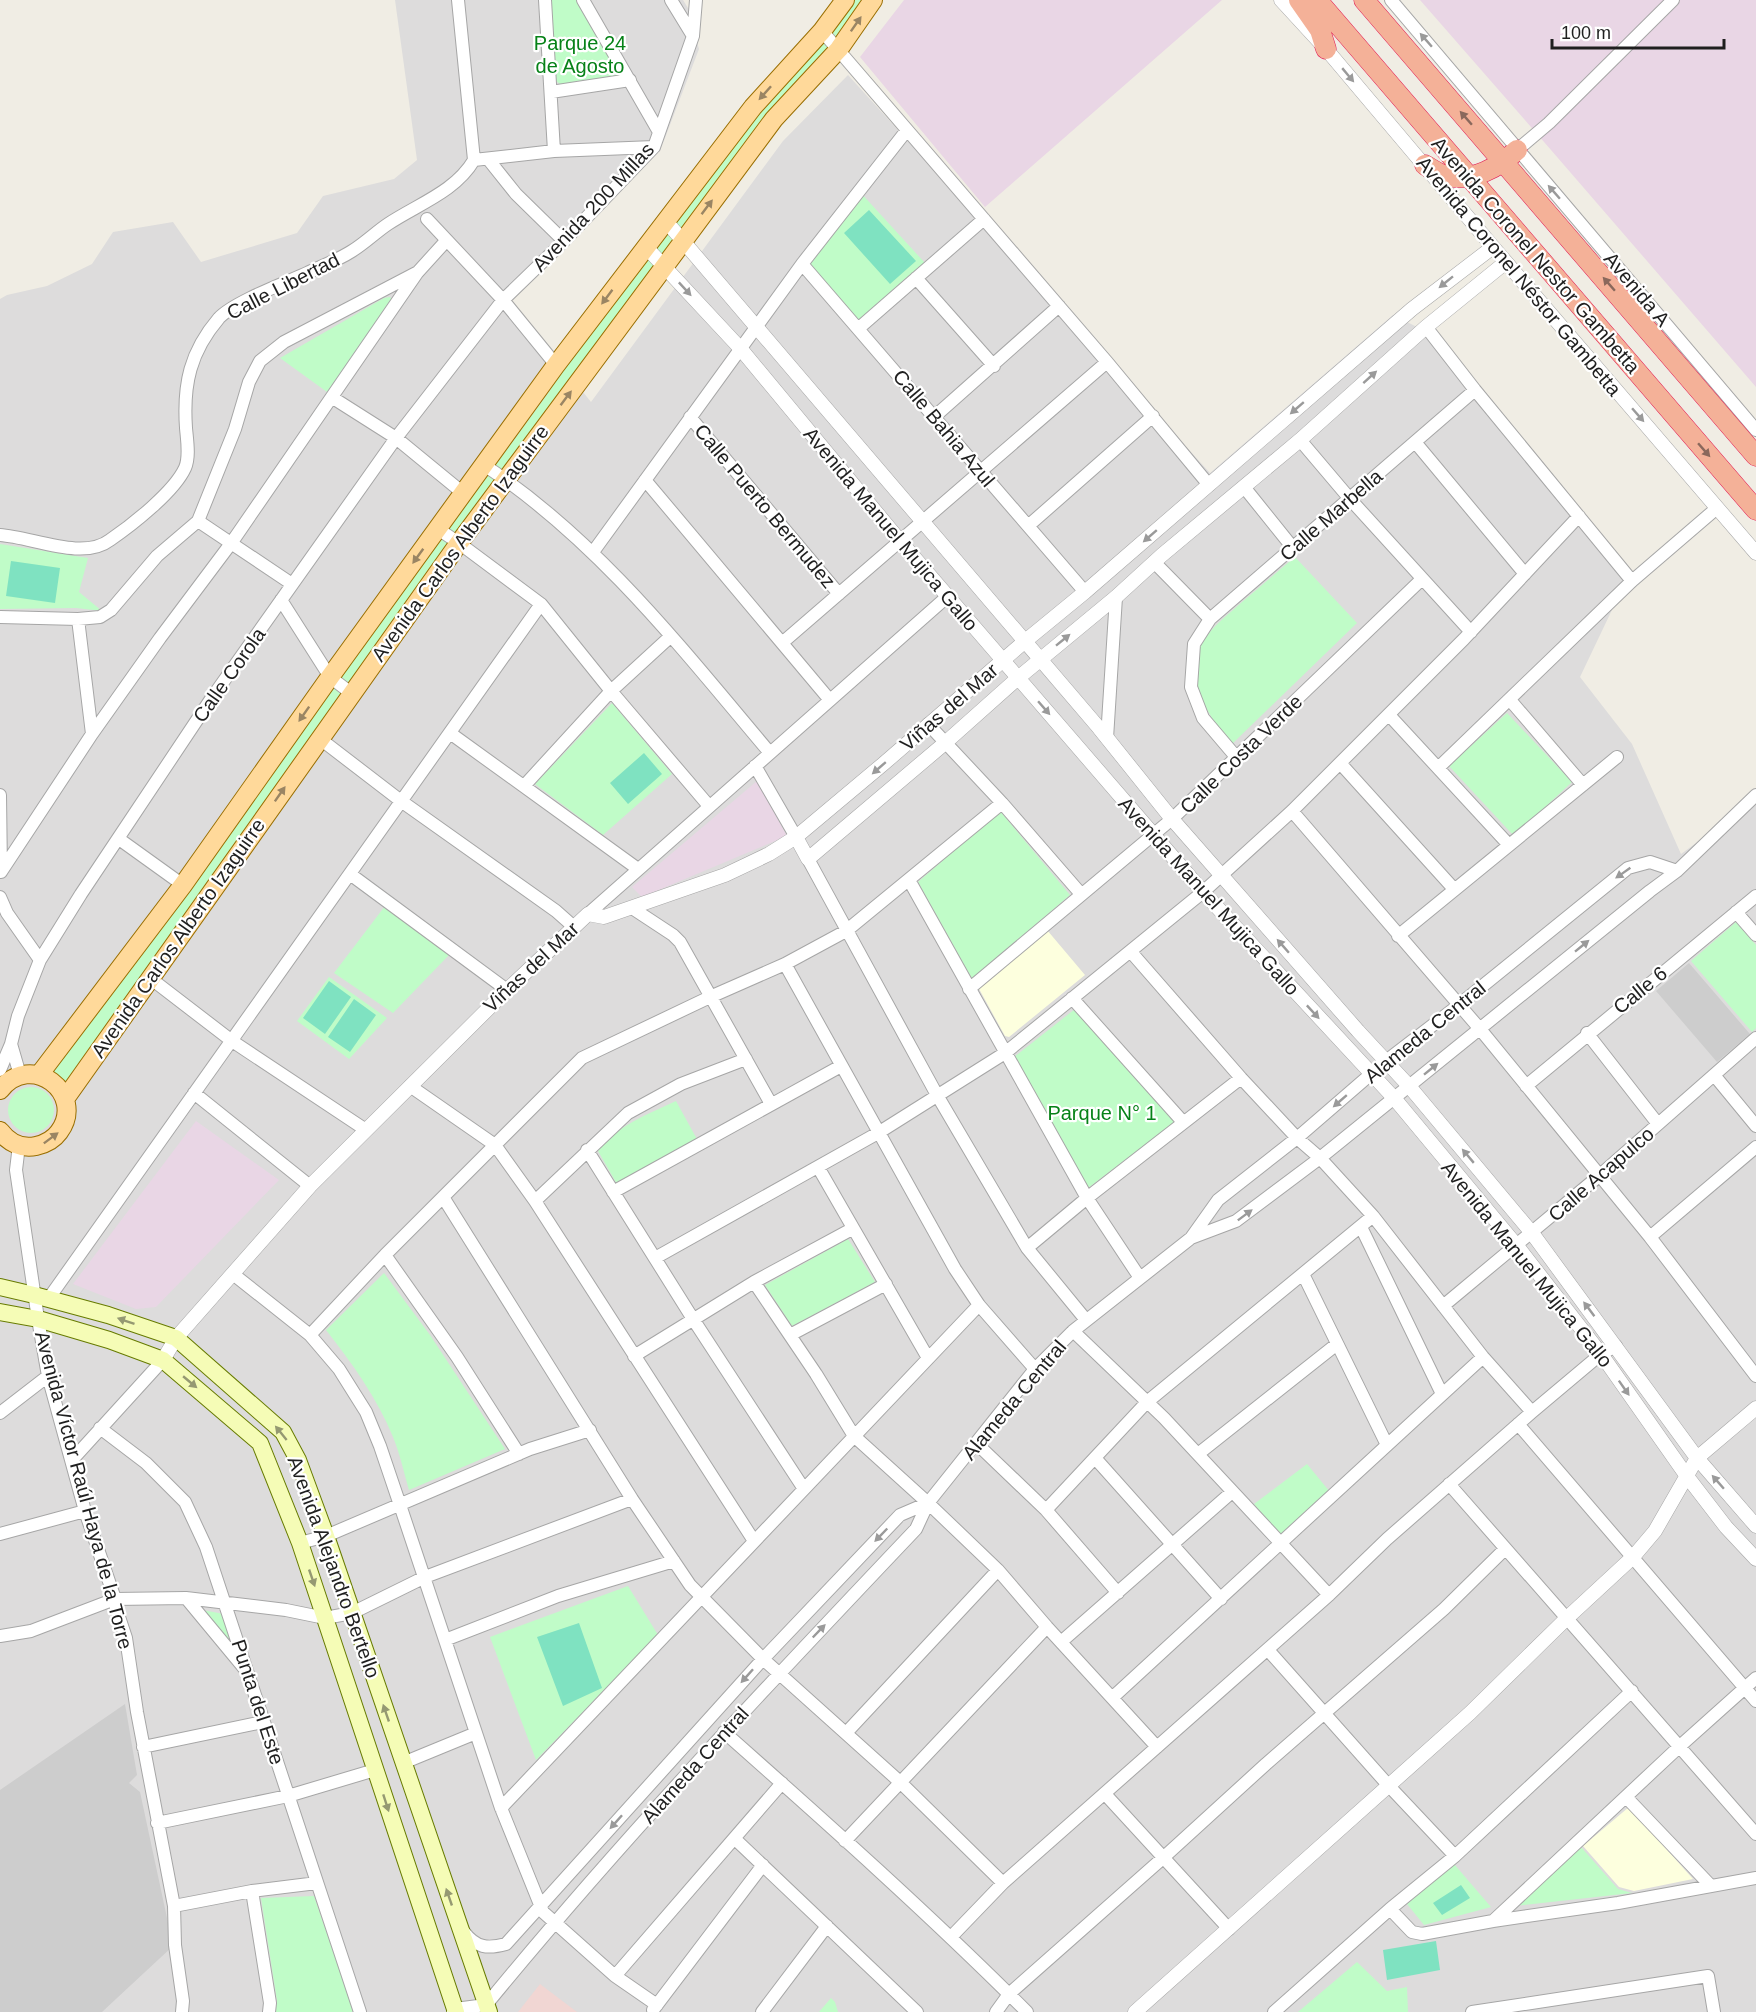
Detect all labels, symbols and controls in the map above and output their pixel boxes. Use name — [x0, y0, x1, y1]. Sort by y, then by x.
scale bar — [1552, 12, 1724, 50]
one-way arrow — [850, 17, 862, 33]
text: 100 m — [1561, 23, 1611, 43]
park label: Parque 24 de Agosto — [534, 32, 626, 77]
one-way arrow — [1420, 33, 1433, 48]
one-way arrow — [1341, 67, 1354, 82]
one-way arrow — [759, 85, 772, 100]
one-way arrow — [1459, 110, 1472, 126]
street label: Avenida Coronel Nestor Gambetta — [1428, 133, 1645, 378]
street label: Avenida 200 Millas — [528, 138, 658, 276]
street label: Avenida Coronel Néstor Gambetta — [1412, 152, 1626, 401]
one-way arrow — [1548, 185, 1561, 200]
one-way arrow — [701, 200, 713, 215]
street label: Calle Libertad — [223, 248, 343, 324]
street label: Avenida A — [1600, 248, 1675, 331]
one-way arrow — [1438, 275, 1454, 288]
one-way arrow — [1602, 276, 1615, 292]
one-way arrow — [678, 281, 691, 296]
one-way arrow — [601, 289, 614, 305]
street label: Calle Bahia Azul — [889, 365, 999, 491]
one-way arrow — [1362, 371, 1377, 384]
one-way arrow — [560, 390, 572, 405]
one-way arrow — [1290, 401, 1305, 414]
one-way arrow — [1631, 407, 1644, 422]
street label: Calle Puerto Bermudez — [690, 420, 840, 592]
street label: Avenida Carlos Alberto Izaguirre — [367, 421, 553, 665]
street label: Avenida Manuel Mujica Gallo — [799, 423, 983, 635]
one-way arrow — [1697, 442, 1710, 457]
street label: Calle Marbella — [1276, 464, 1387, 565]
one-way arrow — [1143, 529, 1158, 542]
one-way arrow — [412, 548, 424, 564]
street label: Calle Corola — [188, 623, 270, 726]
one-way arrow — [1055, 634, 1071, 647]
street label: Viñas del Mar — [896, 658, 1002, 755]
street label: Calle Costa Verde — [1175, 690, 1307, 818]
one-way arrow — [1037, 700, 1050, 715]
one-way arrow — [298, 706, 310, 722]
one-way arrow — [871, 761, 887, 774]
one-way arrow — [274, 786, 286, 802]
street label: Avenida Manuel Mujica Gallo — [1114, 793, 1304, 999]
street label: Avenida Carlos Alberto Izaguirre — [87, 814, 269, 1062]
one-way arrow — [1615, 867, 1631, 879]
street label: Viñas del Mar — [479, 917, 583, 1017]
one-way arrow — [1277, 939, 1290, 954]
one-way arrow — [1574, 939, 1590, 952]
street label: Calle 6 — [1609, 962, 1671, 1018]
street label: Alameda Central — [1360, 977, 1490, 1087]
one-way arrow — [1305, 1004, 1319, 1018]
one-way arrow — [1423, 1062, 1439, 1075]
one-way arrow — [1332, 1094, 1348, 1107]
park label: Parque N° 1 — [1047, 1102, 1157, 1124]
street label: Calle Acapulco — [1544, 1122, 1658, 1226]
one-way arrow — [43, 1132, 59, 1144]
one-way arrow — [1461, 1148, 1474, 1164]
street label: Avenida Manuel Mujica Gallo — [1437, 1157, 1617, 1371]
one-way arrow — [1237, 1210, 1252, 1222]
one-way arrow — [1583, 1301, 1595, 1316]
one-way arrow — [117, 1316, 135, 1325]
street label: Avenida Víctor Raúl Haya de la Torre — [31, 1329, 137, 1651]
street label: Alameda Central — [958, 1336, 1070, 1464]
one-way arrow — [182, 1376, 198, 1389]
one-way arrow — [1618, 1380, 1630, 1395]
one-way arrow — [275, 1425, 288, 1441]
street label: Avenida Alejandro Bertello — [284, 1453, 384, 1681]
one-way arrow — [1711, 1474, 1724, 1490]
one-way arrow — [874, 1528, 888, 1543]
one-way arrow — [307, 1569, 317, 1587]
one-way arrow — [812, 1624, 826, 1638]
street label: Punta del Este — [227, 1637, 289, 1767]
one-way arrow — [740, 1669, 754, 1684]
street label: Alameda Central — [637, 1702, 753, 1828]
one-way arrow — [380, 1704, 390, 1722]
one-way arrow — [382, 1794, 391, 1812]
one-way arrow — [609, 1814, 623, 1829]
one-way arrow — [443, 1888, 453, 1906]

